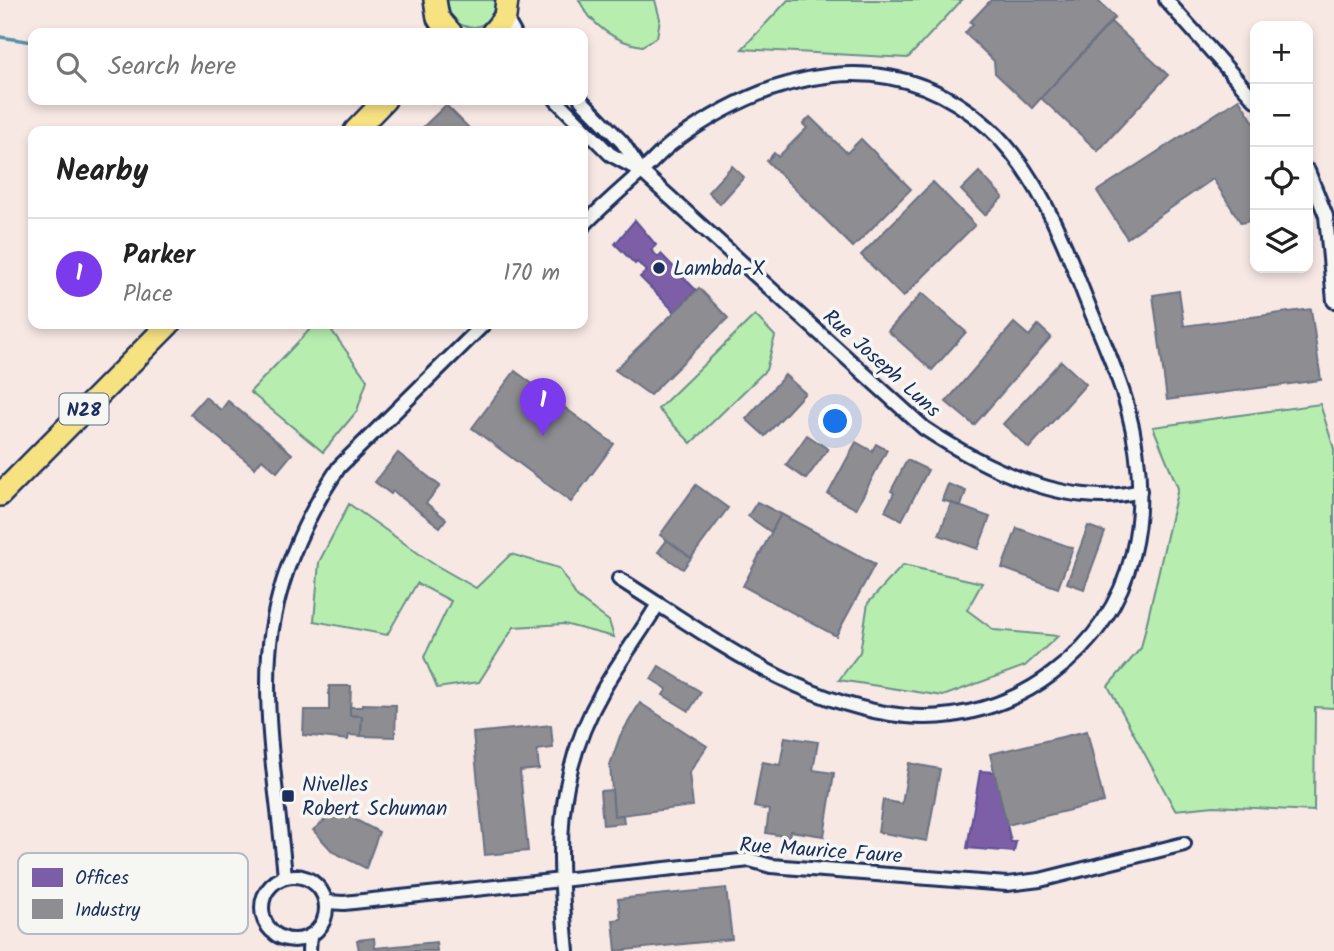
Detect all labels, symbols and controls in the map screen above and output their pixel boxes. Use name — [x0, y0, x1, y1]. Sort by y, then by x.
map controls — [1250, 21, 1313, 273]
button: + — [1250, 21, 1313, 84]
search box — [28, 28, 588, 105]
text: Search here — [108, 46, 236, 88]
icon: search — [52, 48, 90, 86]
button: − — [1250, 84, 1313, 147]
button: locate — [1250, 147, 1313, 210]
text: Nearby — [56, 148, 148, 196]
button: layers — [1250, 210, 1313, 273]
text: Parker — [123, 235, 195, 277]
place label: Lambda-X — [673, 253, 766, 286]
text: 1 — [76, 256, 82, 292]
text: 170 m — [503, 256, 560, 292]
marker: Lambda-X — [651, 260, 667, 276]
text: Place — [123, 277, 173, 313]
street label: Rue Joseph Luns — [814, 302, 948, 426]
pin: 1 — [520, 378, 566, 436]
road number: N28 — [60, 394, 108, 424]
your location — [818, 404, 852, 438]
place label: Nivelles Robert Schuman — [302, 769, 447, 826]
marker: Nivelles Robert Schuman — [280, 788, 296, 804]
street label: Rue Maurice Faure — [738, 829, 904, 874]
legend — [18, 853, 248, 934]
text: Offices — [75, 864, 129, 894]
text: Industry — [75, 896, 141, 926]

